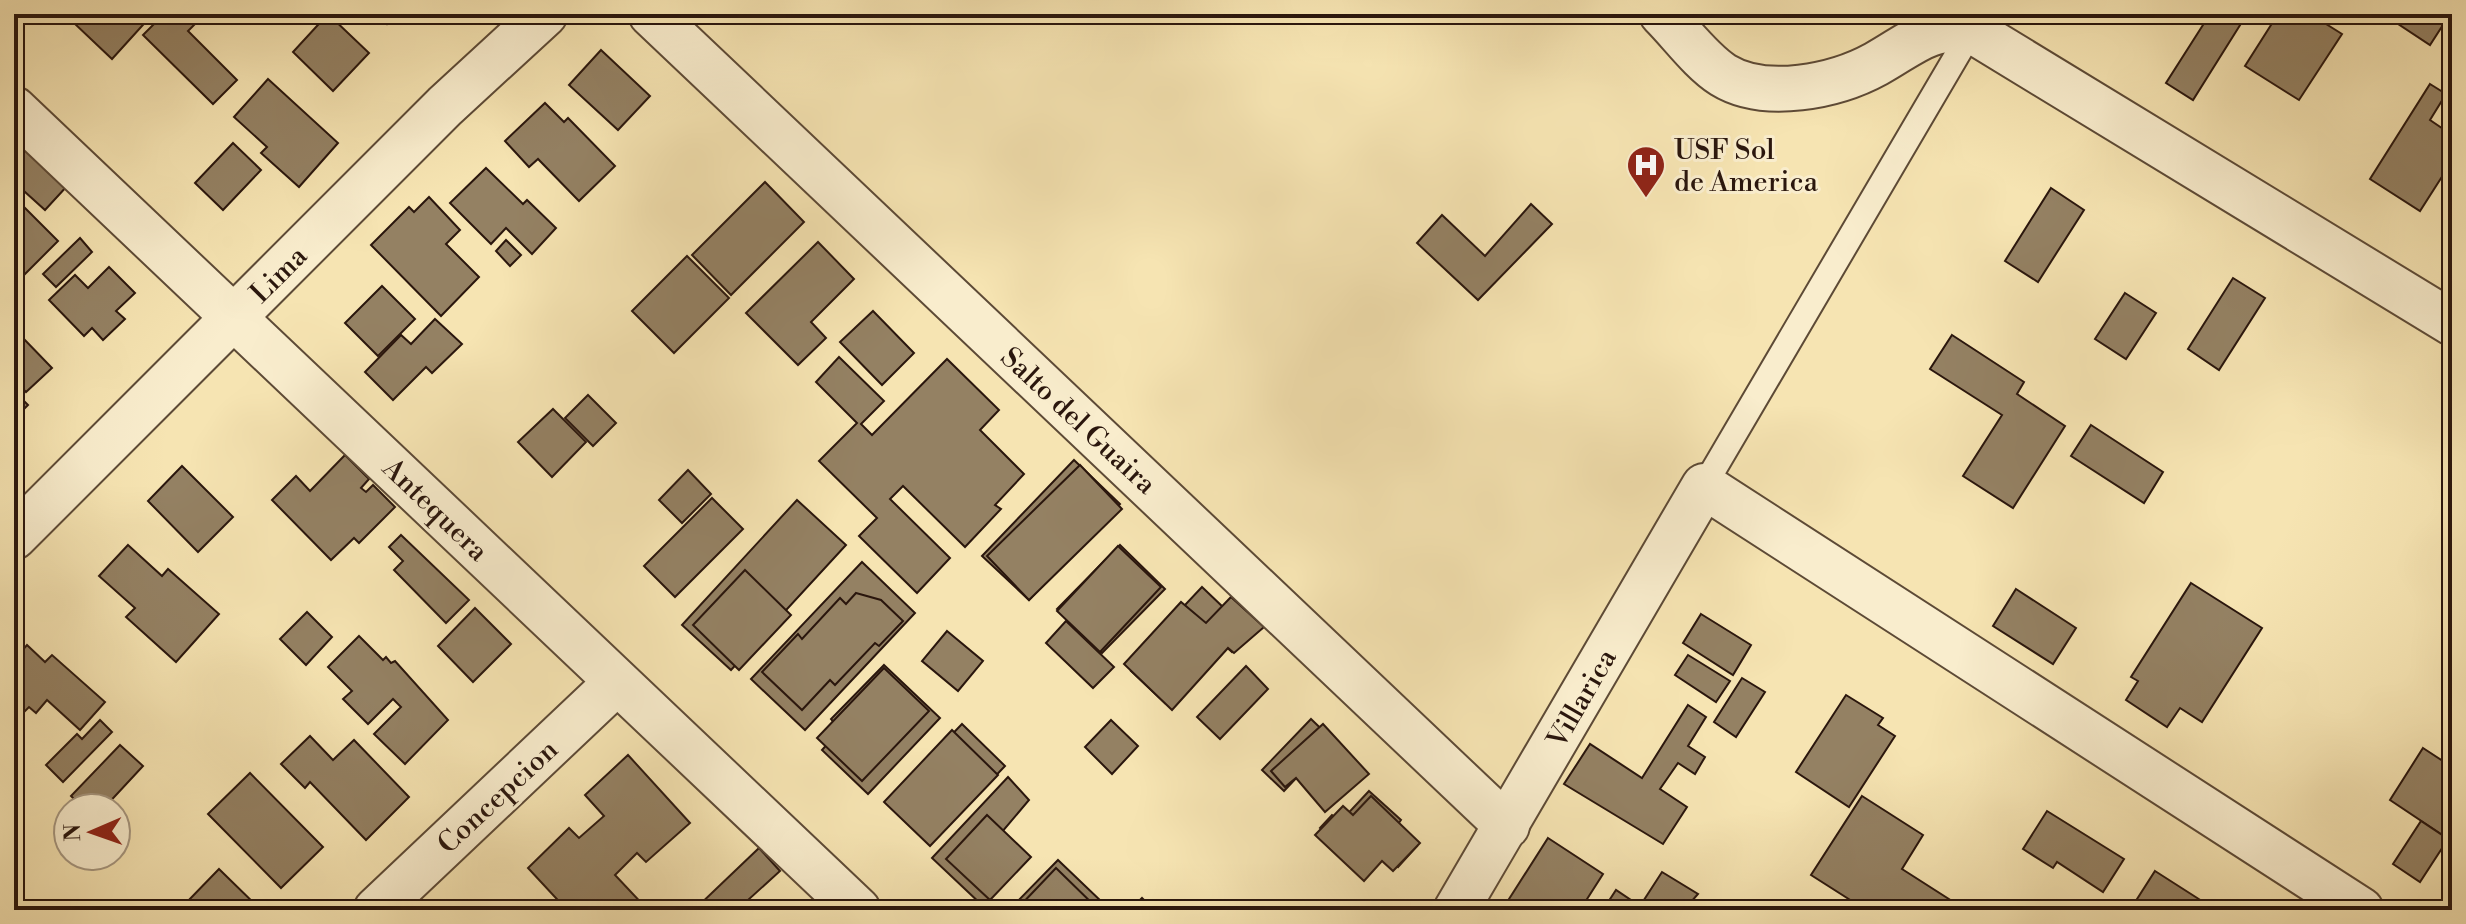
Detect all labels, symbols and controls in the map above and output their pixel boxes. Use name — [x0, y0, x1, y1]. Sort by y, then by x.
place label: USF Sol de America — [1674, 133, 1819, 200]
hospital icon: USF Sol de America — [1625, 144, 1667, 199]
street label: Lima — [243, 239, 316, 311]
street label: Salto del Guaira — [993, 340, 1164, 503]
street label: Antequera — [374, 451, 496, 570]
street label: Villarica — [1539, 642, 1625, 755]
street label: Concepcion — [431, 732, 566, 862]
north arrow — [52, 792, 132, 872]
text: N — [60, 823, 87, 842]

